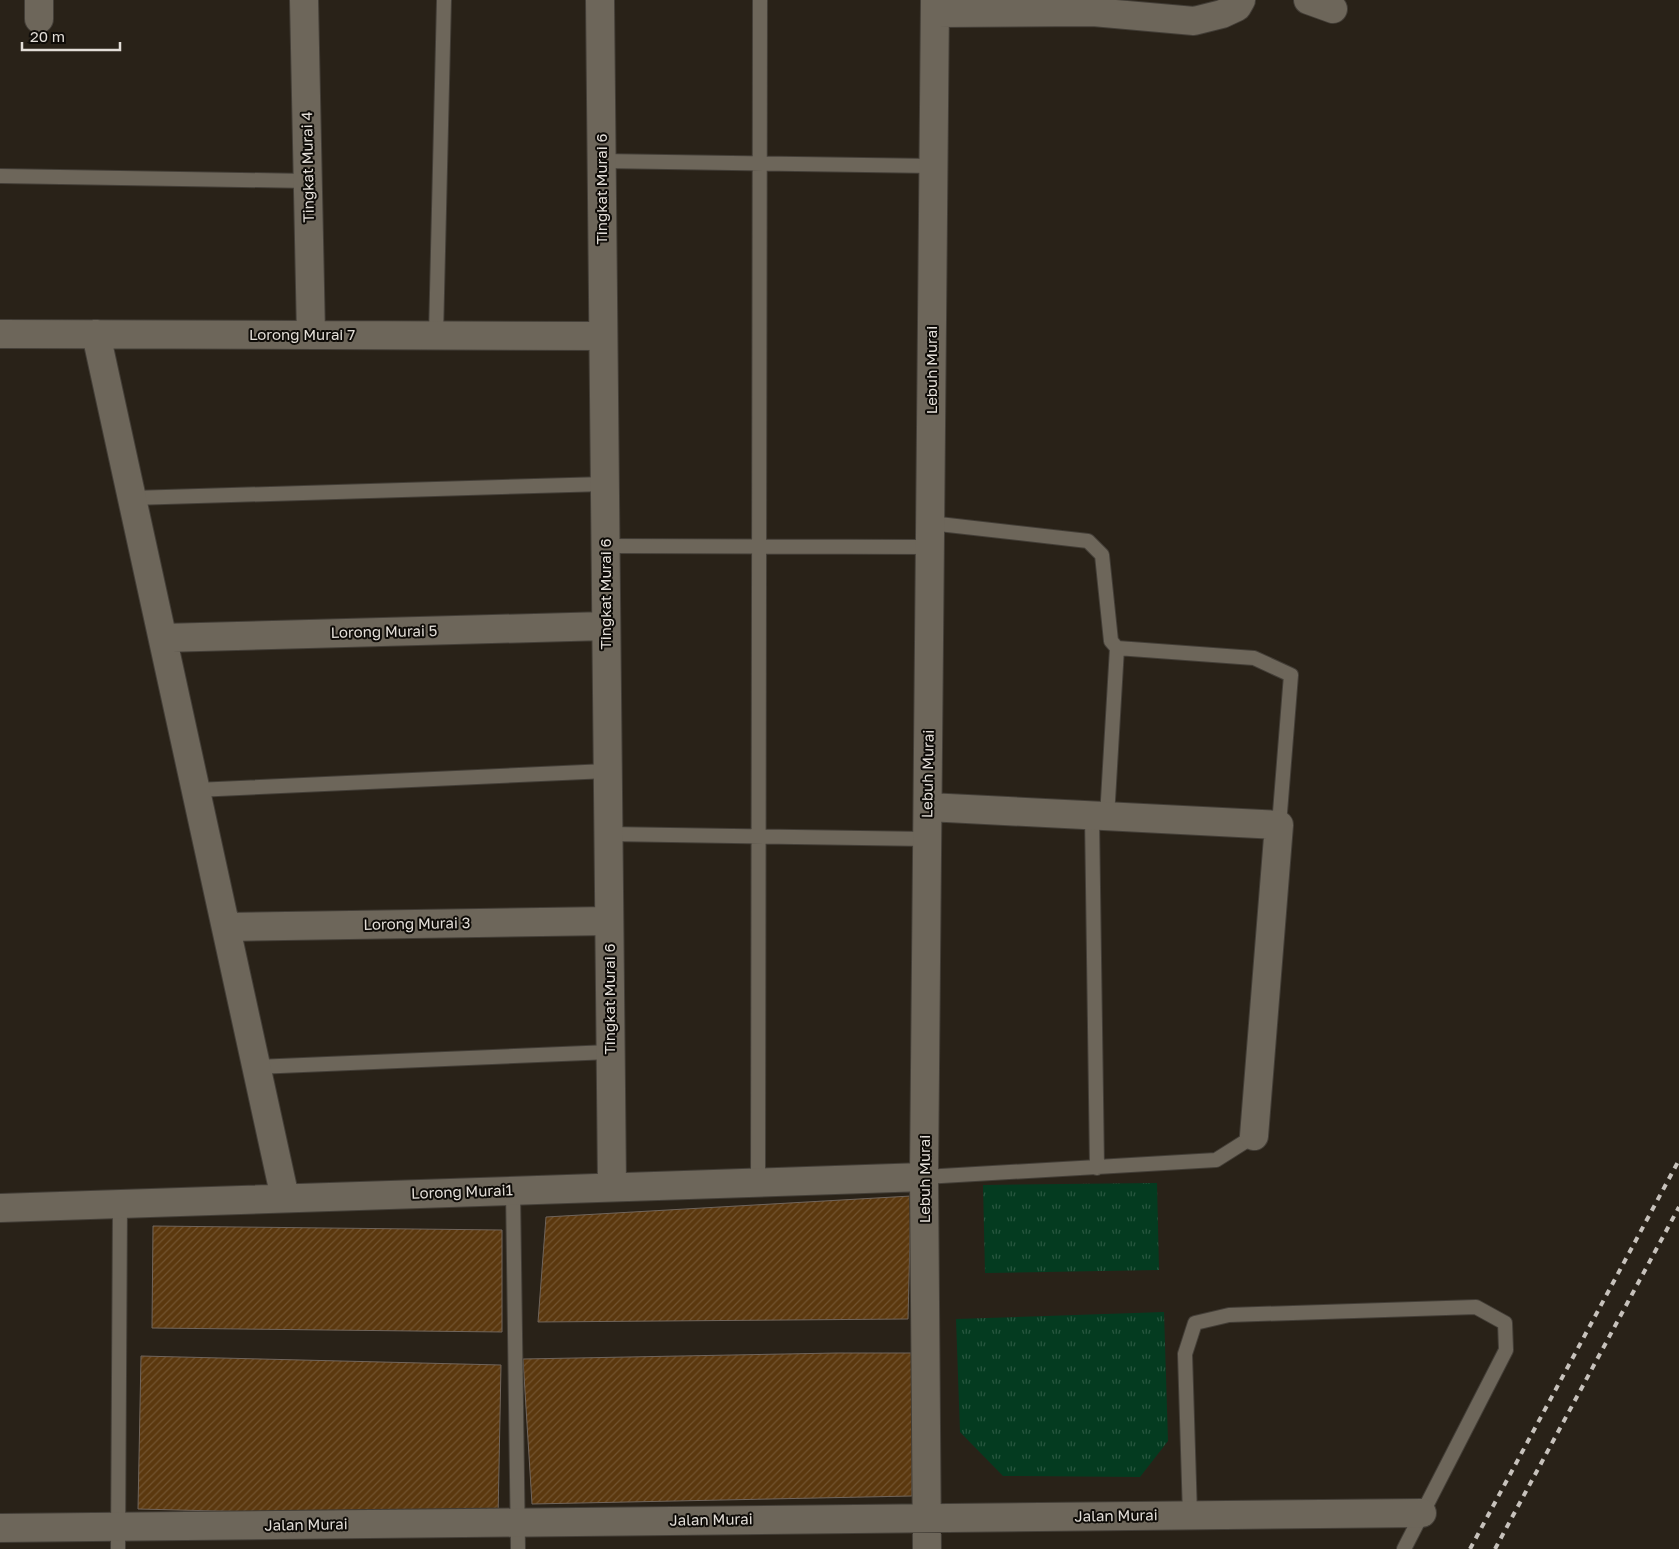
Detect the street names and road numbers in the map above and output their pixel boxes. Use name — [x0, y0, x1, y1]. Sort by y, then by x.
street label: Tingkat Murai 4 — [297, 111, 317, 223]
street label: Tingkat Murai 6 — [592, 133, 610, 245]
street label: Lorong Murai 7 — [249, 325, 355, 343]
street label: Lebuh Murai — [922, 326, 940, 414]
street label: Tingkat Murai 6 — [596, 538, 614, 650]
street label: Lorong Murai 5 — [330, 621, 438, 641]
street label: Lebuh Murai — [917, 730, 937, 818]
street label: Lorong Murai 3 — [363, 913, 471, 933]
street label: Tingkat Murai 6 — [600, 943, 618, 1055]
street label: Lebuh Murai — [915, 1135, 933, 1223]
street label: Lorong Murai1 — [411, 1180, 513, 1202]
street label: Jalan Murai — [1074, 1505, 1158, 1525]
street label: Jalan Murai — [669, 1509, 753, 1529]
street label: Jalan Murai — [264, 1514, 348, 1534]

